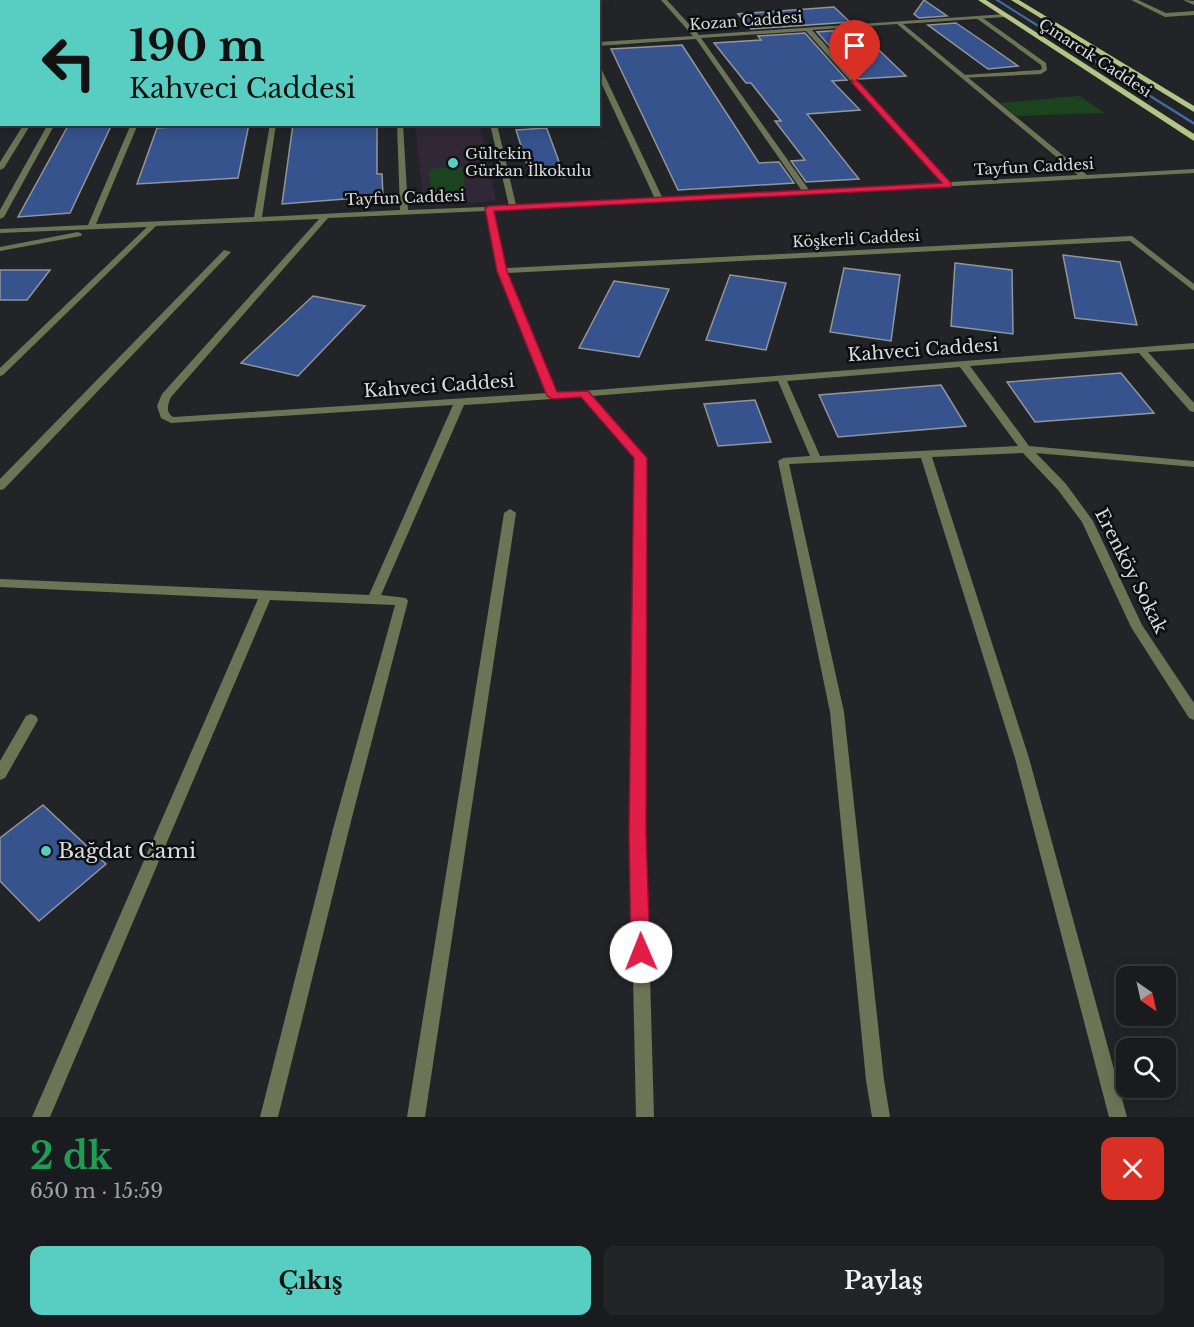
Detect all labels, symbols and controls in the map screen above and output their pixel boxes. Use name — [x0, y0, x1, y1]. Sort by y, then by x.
street label: Kozan Caddesi — [689, 7, 803, 34]
street label: Çınarcık Caddesi — [1035, 14, 1155, 101]
text: 190 m — [129, 20, 265, 72]
pin — [829, 20, 880, 82]
icon: left — [30, 24, 108, 102]
icon: arrive — [838, 29, 871, 62]
text: Kahveci Caddesi — [129, 72, 356, 105]
place label: Gültekin Gürkan İlkokulu — [465, 144, 591, 180]
street label: Tayfun Caddesi — [974, 154, 1094, 179]
marker: Gültekin Gürkan İlkokulu — [446, 156, 460, 170]
street label: Tayfun Caddesi — [345, 186, 465, 209]
street label: Köşkerli Caddesi — [792, 226, 920, 251]
street label: Kahveci Caddesi — [847, 334, 999, 366]
street label: Kahveci Caddesi — [363, 370, 515, 402]
street label: Erenköy Sokak — [1090, 505, 1172, 637]
place label: Bağdat Cami — [58, 838, 196, 864]
marker: Bağdat Cami — [39, 844, 53, 858]
position arrow — [609, 920, 673, 984]
north arrow — [1116, 966, 1176, 1026]
map controls — [1116, 966, 1176, 1098]
button: search — [1116, 1038, 1176, 1098]
text: 2 dk — [30, 1134, 112, 1179]
button: close — [1101, 1137, 1164, 1200]
text: 650 m · 15:59 — [30, 1179, 163, 1203]
button: Çıkış — [30, 1246, 591, 1315]
button: Paylaş — [603, 1246, 1164, 1315]

